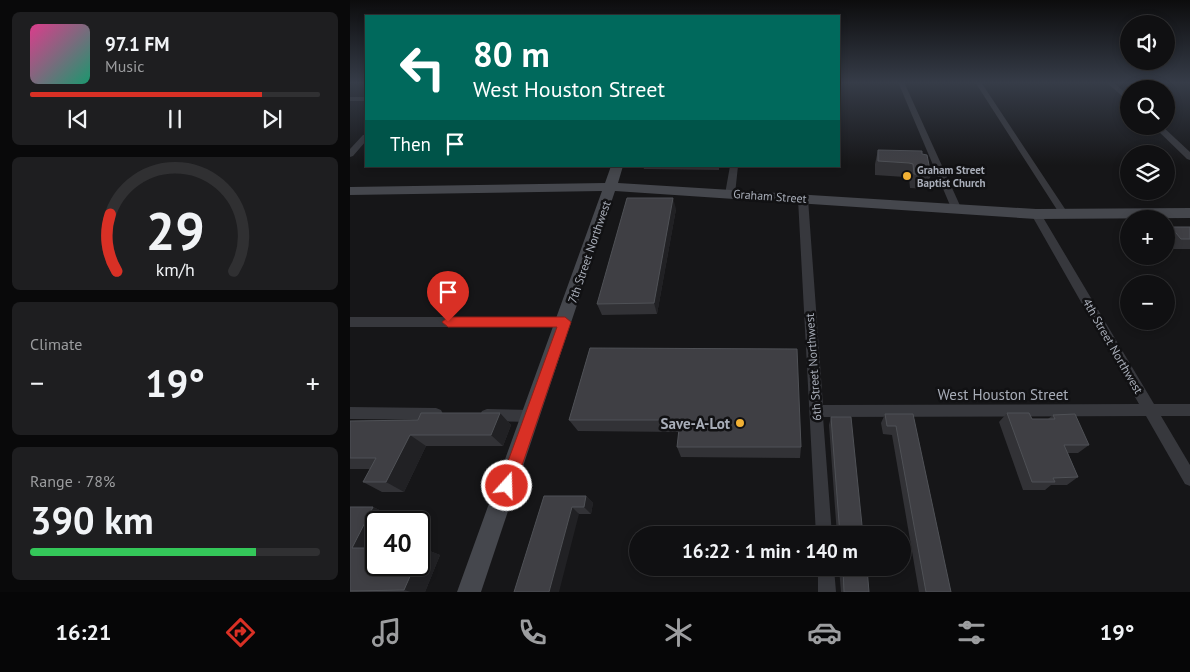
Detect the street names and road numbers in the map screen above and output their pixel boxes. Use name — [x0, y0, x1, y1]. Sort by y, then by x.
street label: Graham Street — [733, 186, 807, 206]
street label: 7th Street Northwest — [564, 199, 614, 305]
street label: 4th Street Northwest — [1080, 296, 1146, 396]
street label: 6th Street Northwest — [802, 313, 824, 421]
street label: West Houston Street — [938, 385, 1068, 404]

